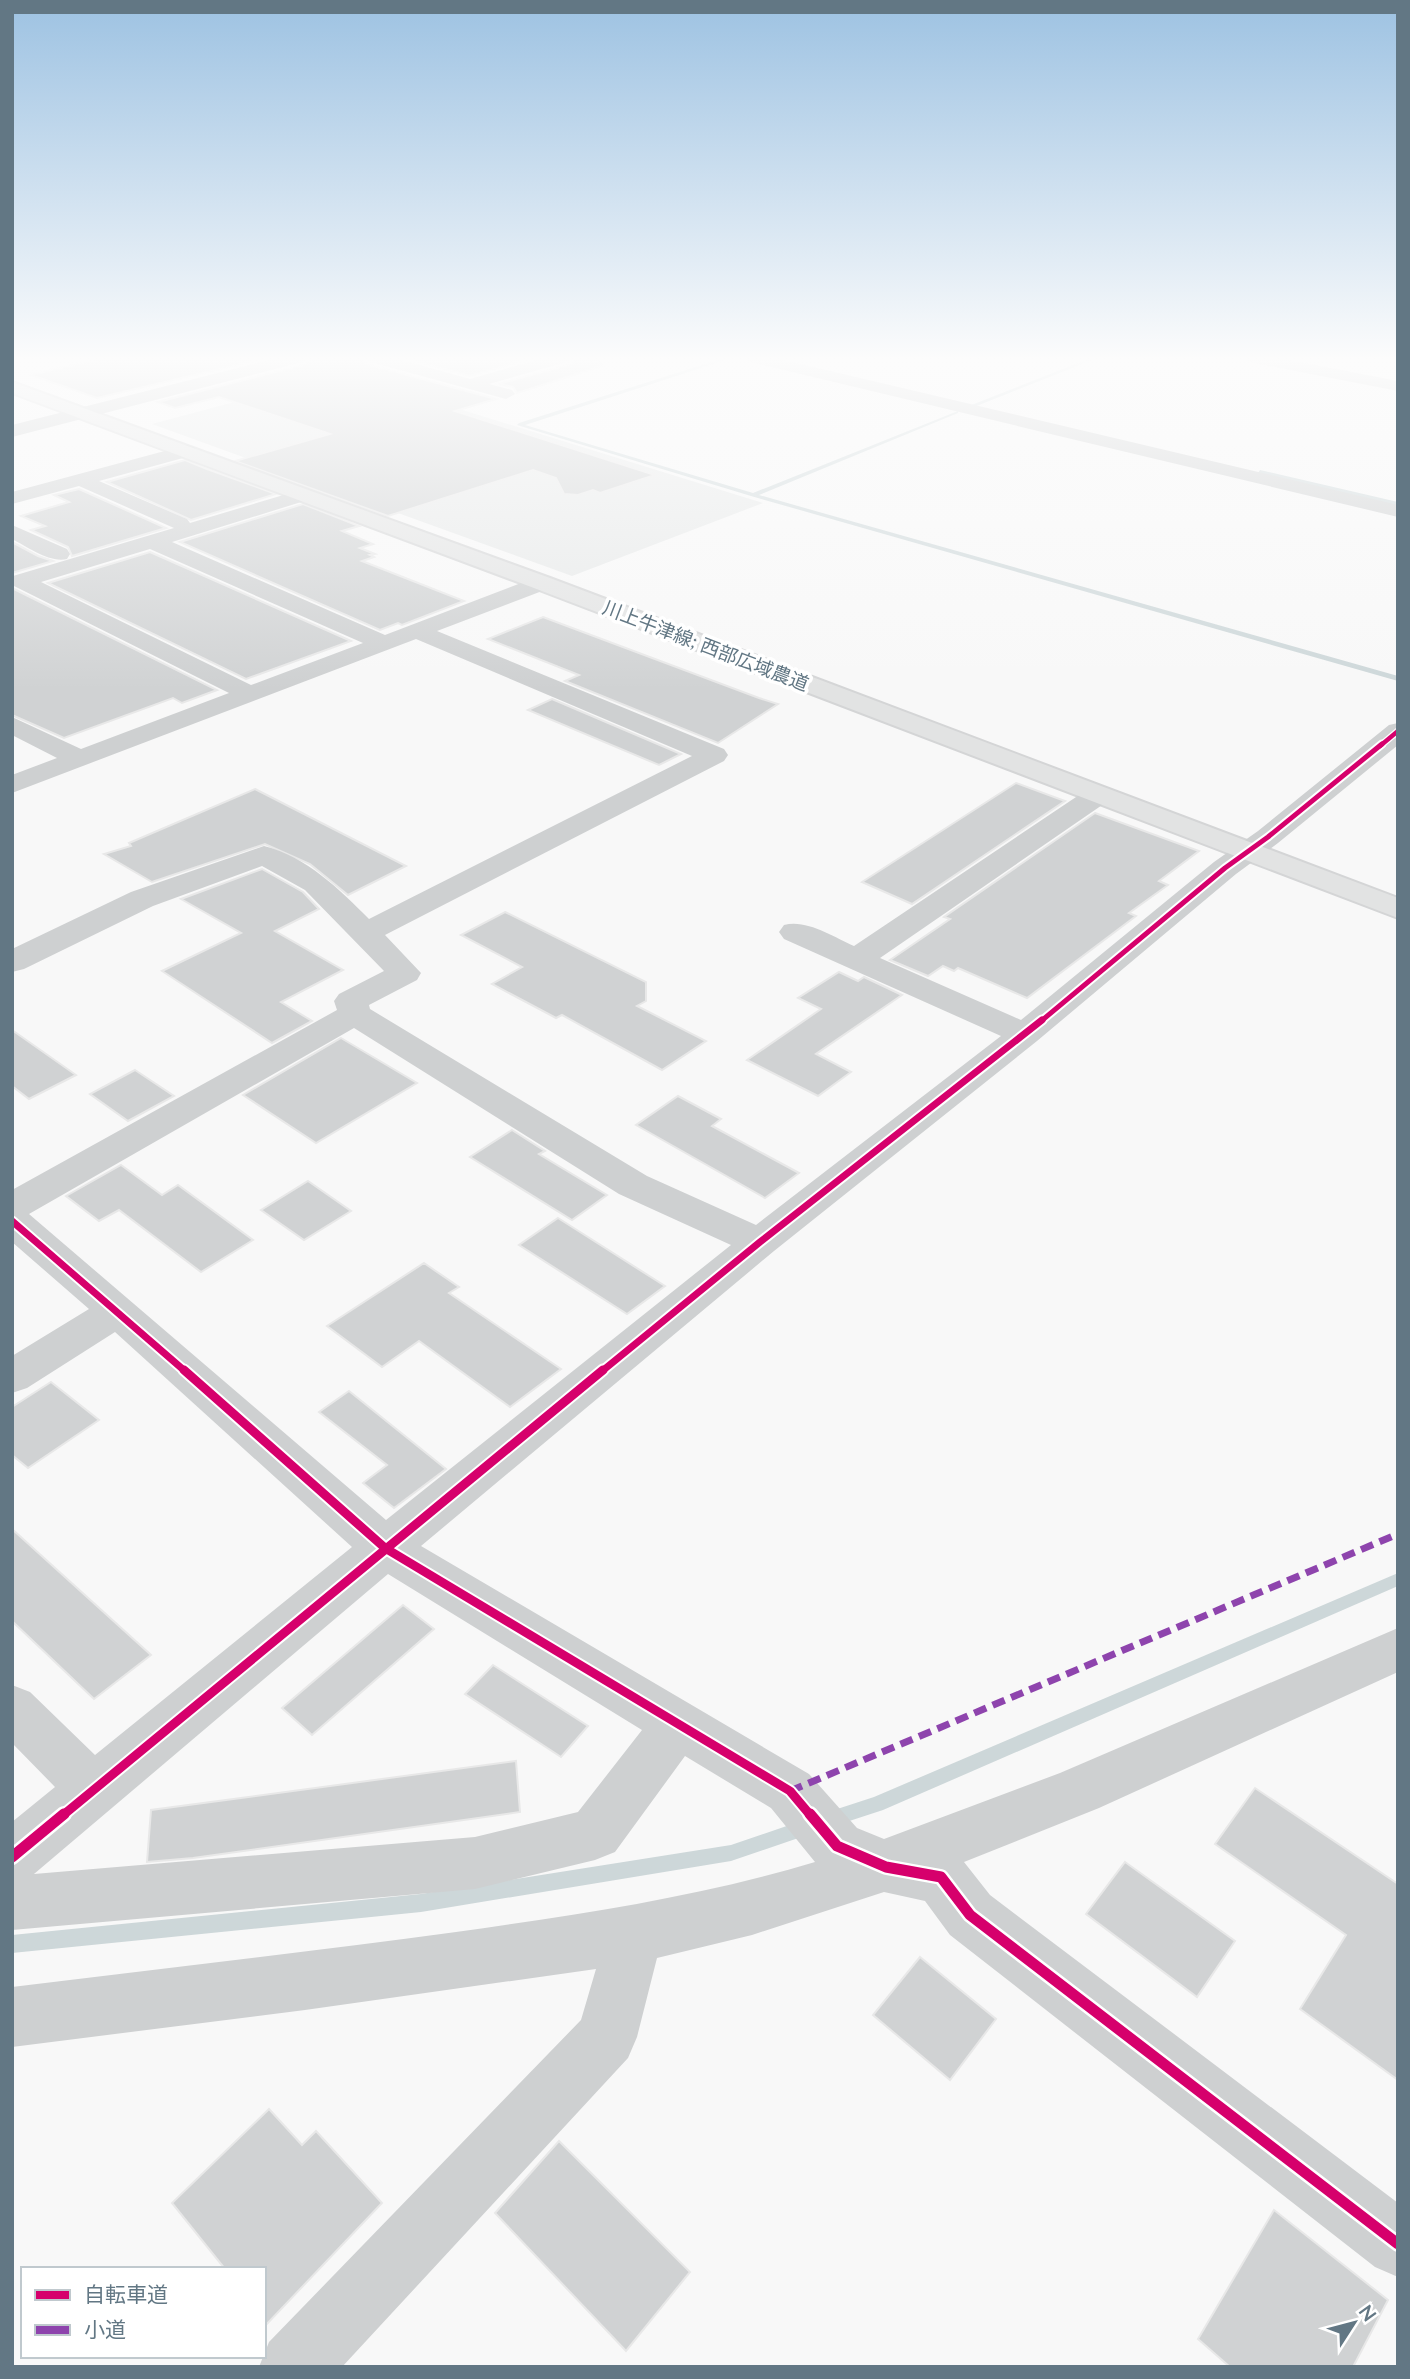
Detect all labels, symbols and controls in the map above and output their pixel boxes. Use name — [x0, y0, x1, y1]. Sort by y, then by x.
street label: 川上牛津線; 西部広域農道 — [600, 595, 812, 695]
legend — [21, 2267, 266, 2358]
text: 自転車道 — [84, 2281, 168, 2306]
north arrow — [1319, 2288, 1389, 2358]
text: N — [1355, 2300, 1382, 2325]
text: 小道 — [84, 2316, 126, 2341]

